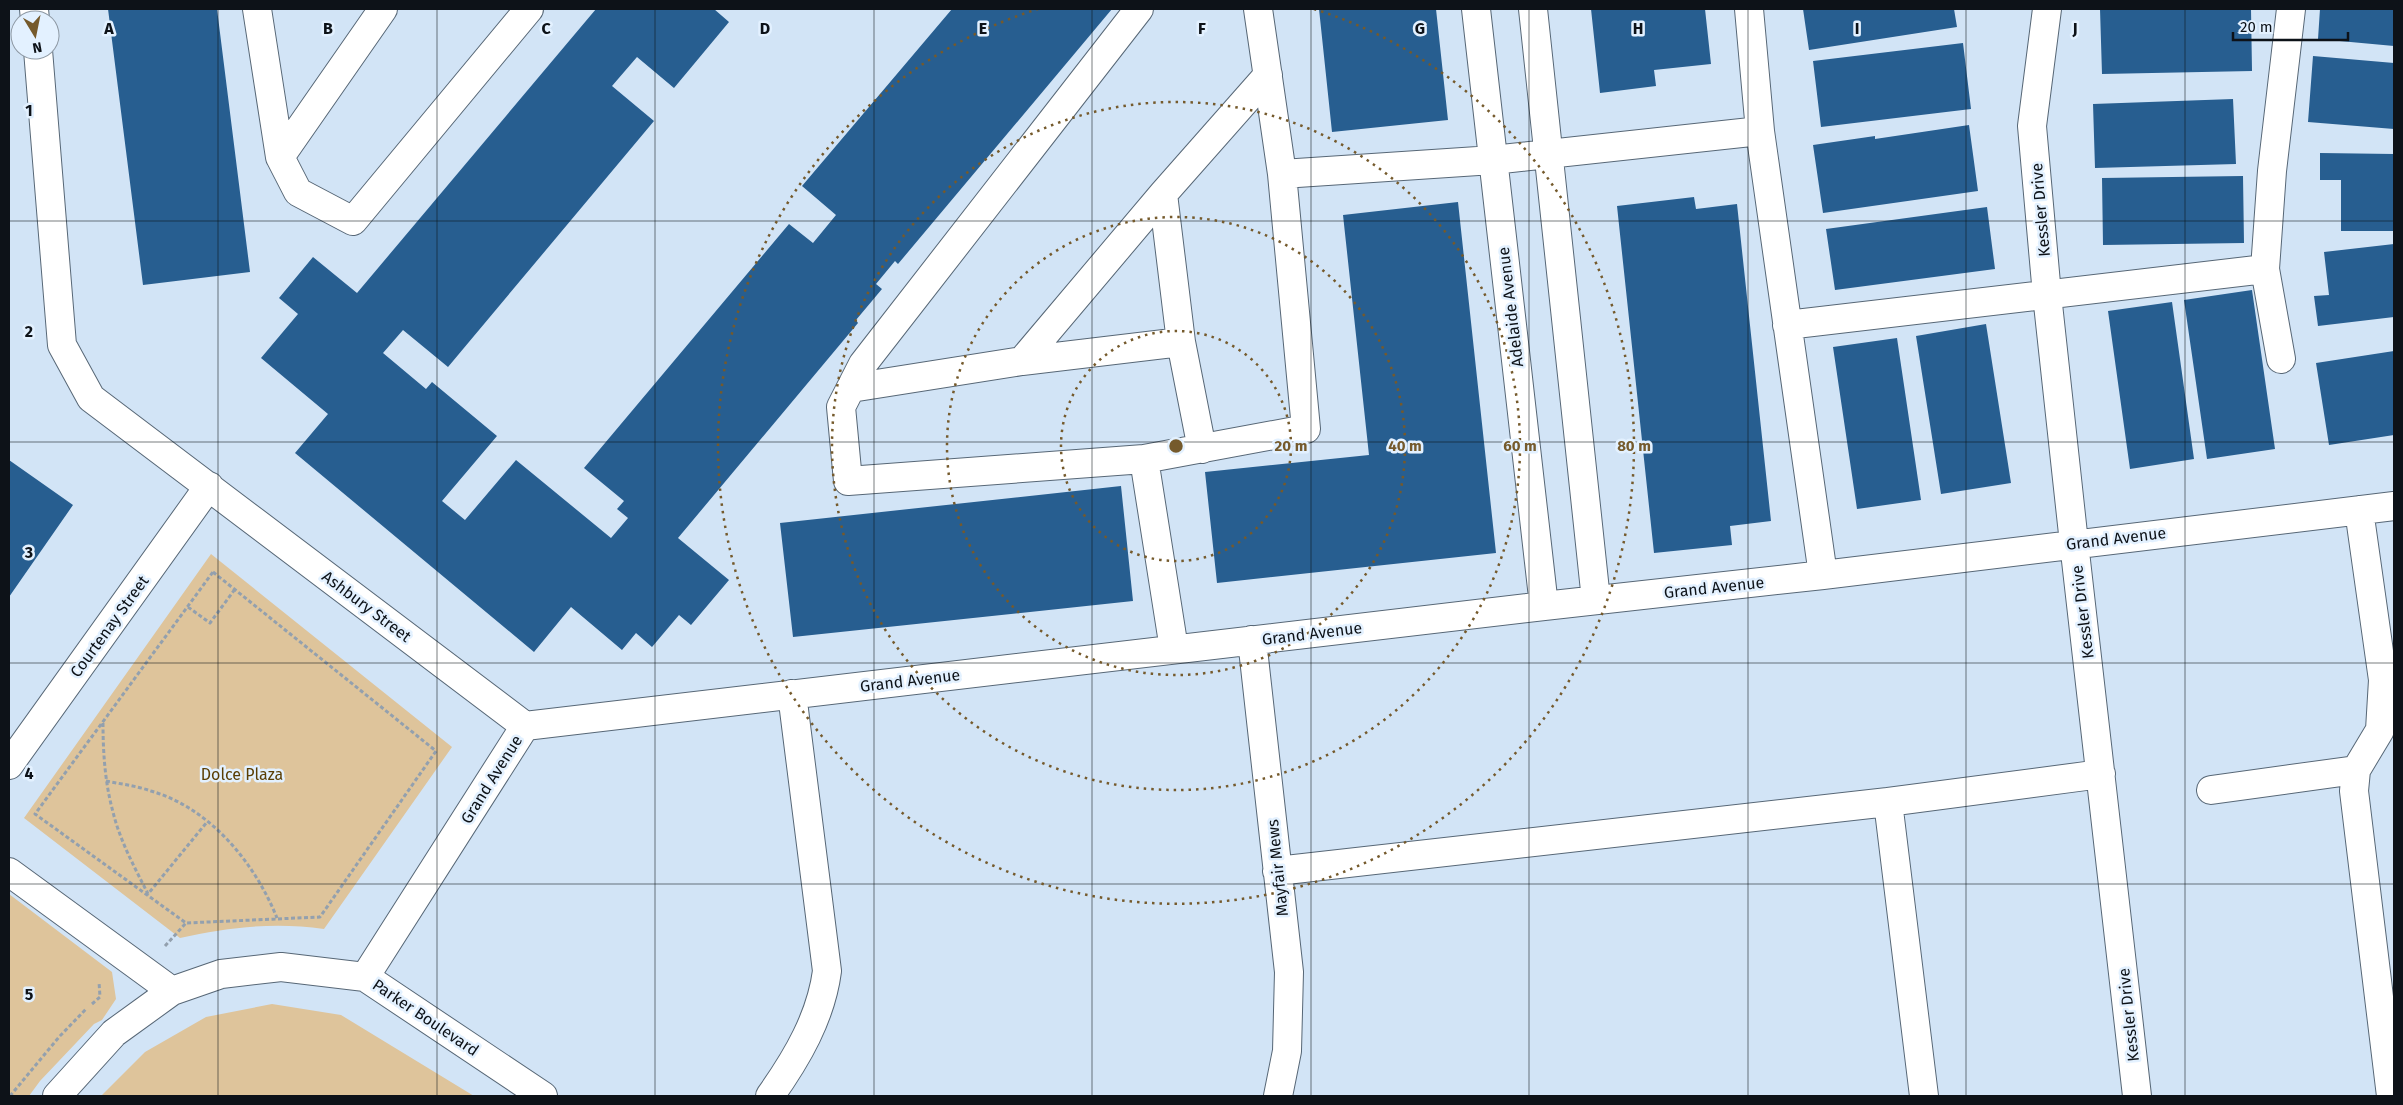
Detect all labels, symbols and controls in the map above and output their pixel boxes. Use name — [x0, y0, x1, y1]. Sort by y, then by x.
north arrow — [10, 10, 60, 60]
scale bar — [2233, 10, 2348, 42]
text: 20 m — [2240, 18, 2273, 36]
text: A — [103, 19, 114, 38]
text: B — [323, 19, 333, 38]
text: C — [541, 19, 551, 38]
text: D — [760, 19, 770, 38]
text: E — [979, 19, 987, 38]
text: F — [1198, 19, 1206, 38]
text: G — [1415, 19, 1425, 38]
text: H — [1633, 19, 1643, 38]
text: I — [1855, 19, 1859, 38]
text: J — [2071, 19, 2078, 38]
text: N — [31, 38, 43, 56]
text: 1 — [25, 101, 33, 120]
street label: Kessler Drive — [2027, 162, 2054, 258]
street label: Adelaide Avenue — [1494, 246, 1527, 368]
text: 2 — [25, 322, 33, 341]
centre of rings — [1167, 437, 1185, 455]
text: 20 m — [1275, 437, 1307, 455]
text: 40 m — [1388, 437, 1422, 455]
text: 60 m — [1503, 437, 1537, 455]
text: 80 m — [1617, 437, 1651, 455]
street label: Grand Avenue — [2065, 523, 2167, 554]
text: 3 — [24, 543, 33, 562]
street label: Kessler Drive — [2067, 564, 2098, 660]
street label: Ashbury Street — [318, 567, 415, 646]
street label: Courtenay Street — [66, 572, 153, 681]
street label: Grand Avenue — [1663, 573, 1765, 602]
street label: Grand Avenue — [1261, 618, 1363, 649]
street label: Grand Avenue — [859, 665, 961, 696]
street label: Grand Avenue — [457, 732, 526, 827]
text: 4 — [24, 764, 34, 783]
park label: Dolce Plaza — [201, 765, 283, 784]
street label: Mayfair Mews — [1263, 818, 1292, 917]
street label: Kessler Drive — [2114, 967, 2143, 1063]
street label: Parker Boulevard — [369, 975, 482, 1060]
text: 5 — [25, 985, 34, 1004]

